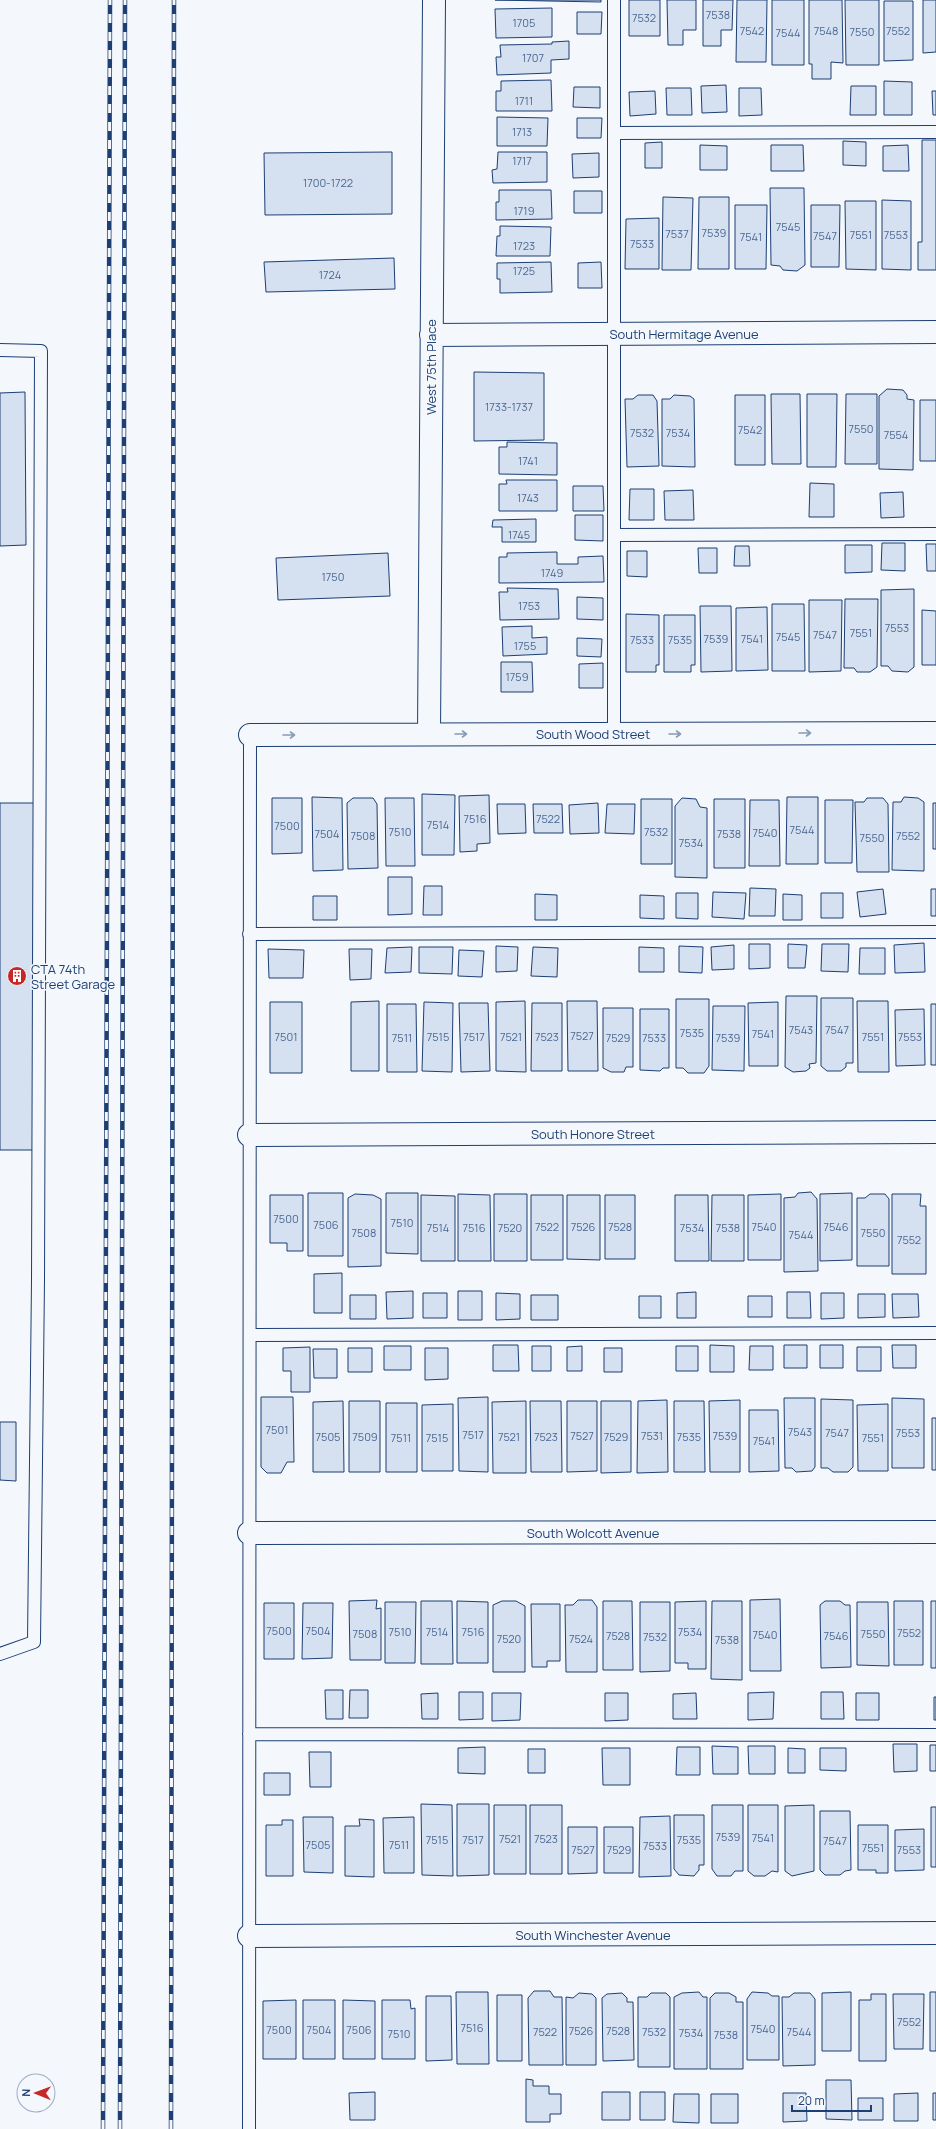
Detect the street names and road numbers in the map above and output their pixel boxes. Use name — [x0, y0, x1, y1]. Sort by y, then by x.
street label: West 75th Place — [422, 319, 440, 415]
street label: South Hermitage Avenue — [609, 325, 759, 343]
street label: South Wood Street — [536, 725, 650, 743]
street label: South Honore Street — [531, 1125, 655, 1143]
street label: South Wolcott Avenue — [527, 1524, 660, 1542]
street label: South Winchester Avenue — [515, 1926, 671, 1944]

